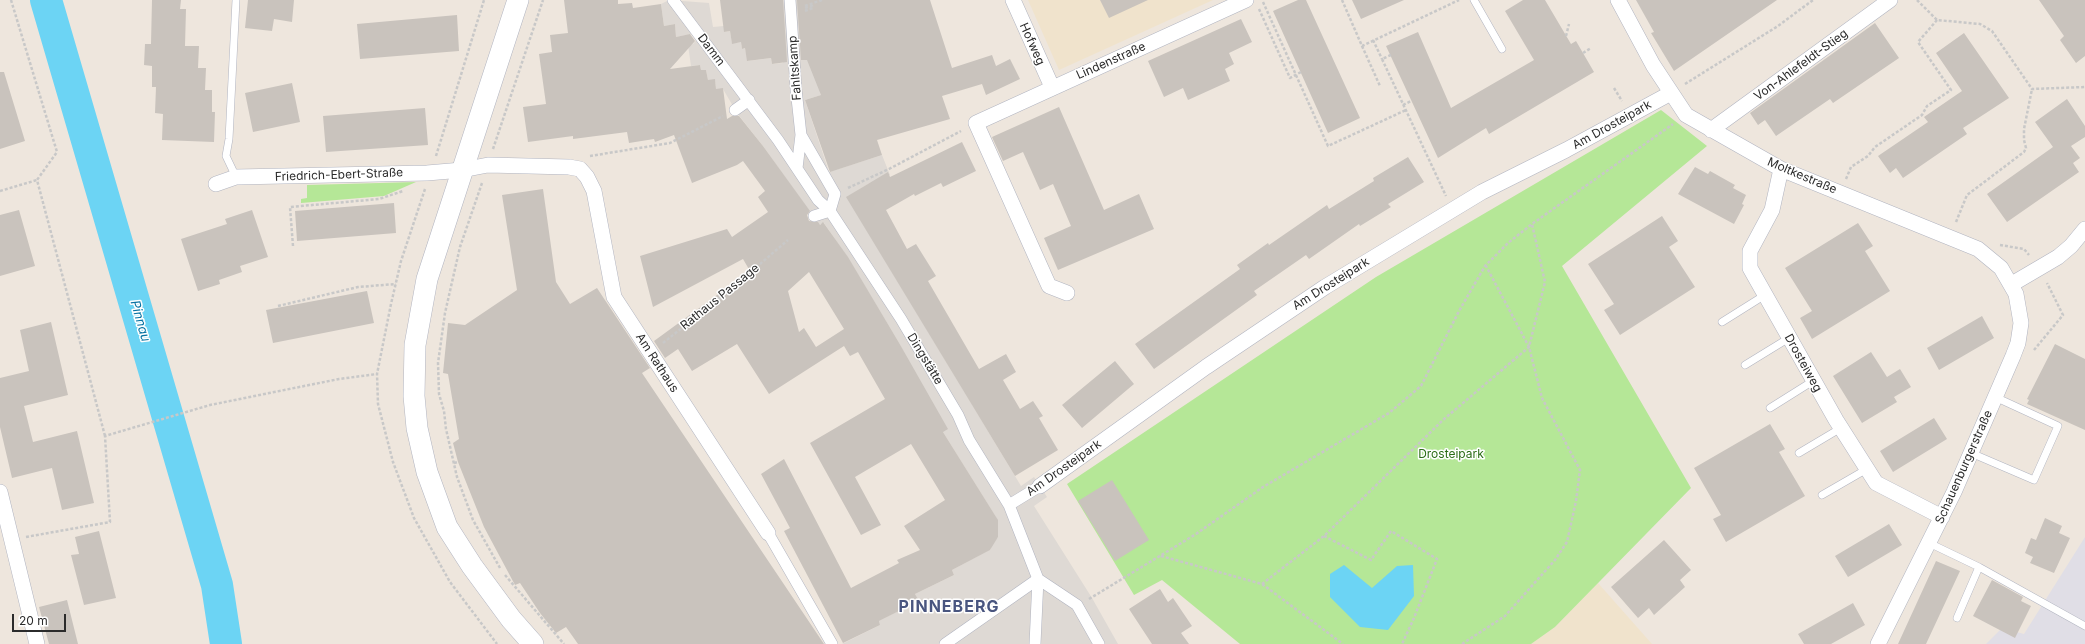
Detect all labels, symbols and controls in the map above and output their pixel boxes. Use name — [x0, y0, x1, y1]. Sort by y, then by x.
street label: Hofweg — [1016, 21, 1048, 67]
street label: Von-Ahlefeldt-Stieg — [1751, 26, 1851, 104]
street label: Damm — [694, 31, 728, 69]
street label: Fahltskamp — [786, 35, 804, 101]
street label: Lindenstraße — [1074, 39, 1148, 83]
street label: Am Drosteipark — [1570, 97, 1654, 153]
street label: Moltkestraße — [1765, 155, 1839, 197]
street label: Friedrich-Ebert-Straße — [275, 166, 403, 184]
street label: Am Drosteipark — [1290, 255, 1372, 313]
street label: Rathaus Passage — [678, 261, 762, 333]
water label: Pinnau — [127, 298, 153, 344]
street label: Am Rathaus — [633, 331, 681, 395]
street label: Dingstätte — [904, 331, 946, 387]
street label: Drosteiweg — [1781, 331, 1825, 395]
street label: Schauenburgerstraße — [1932, 408, 1996, 526]
street label: Am Drosteipark — [1024, 437, 1104, 499]
park label: Drosteipark — [1418, 447, 1484, 461]
district label: PINNEBERG — [899, 597, 999, 617]
scale bar — [14, 606, 68, 632]
text: 20 m — [19, 613, 48, 628]

